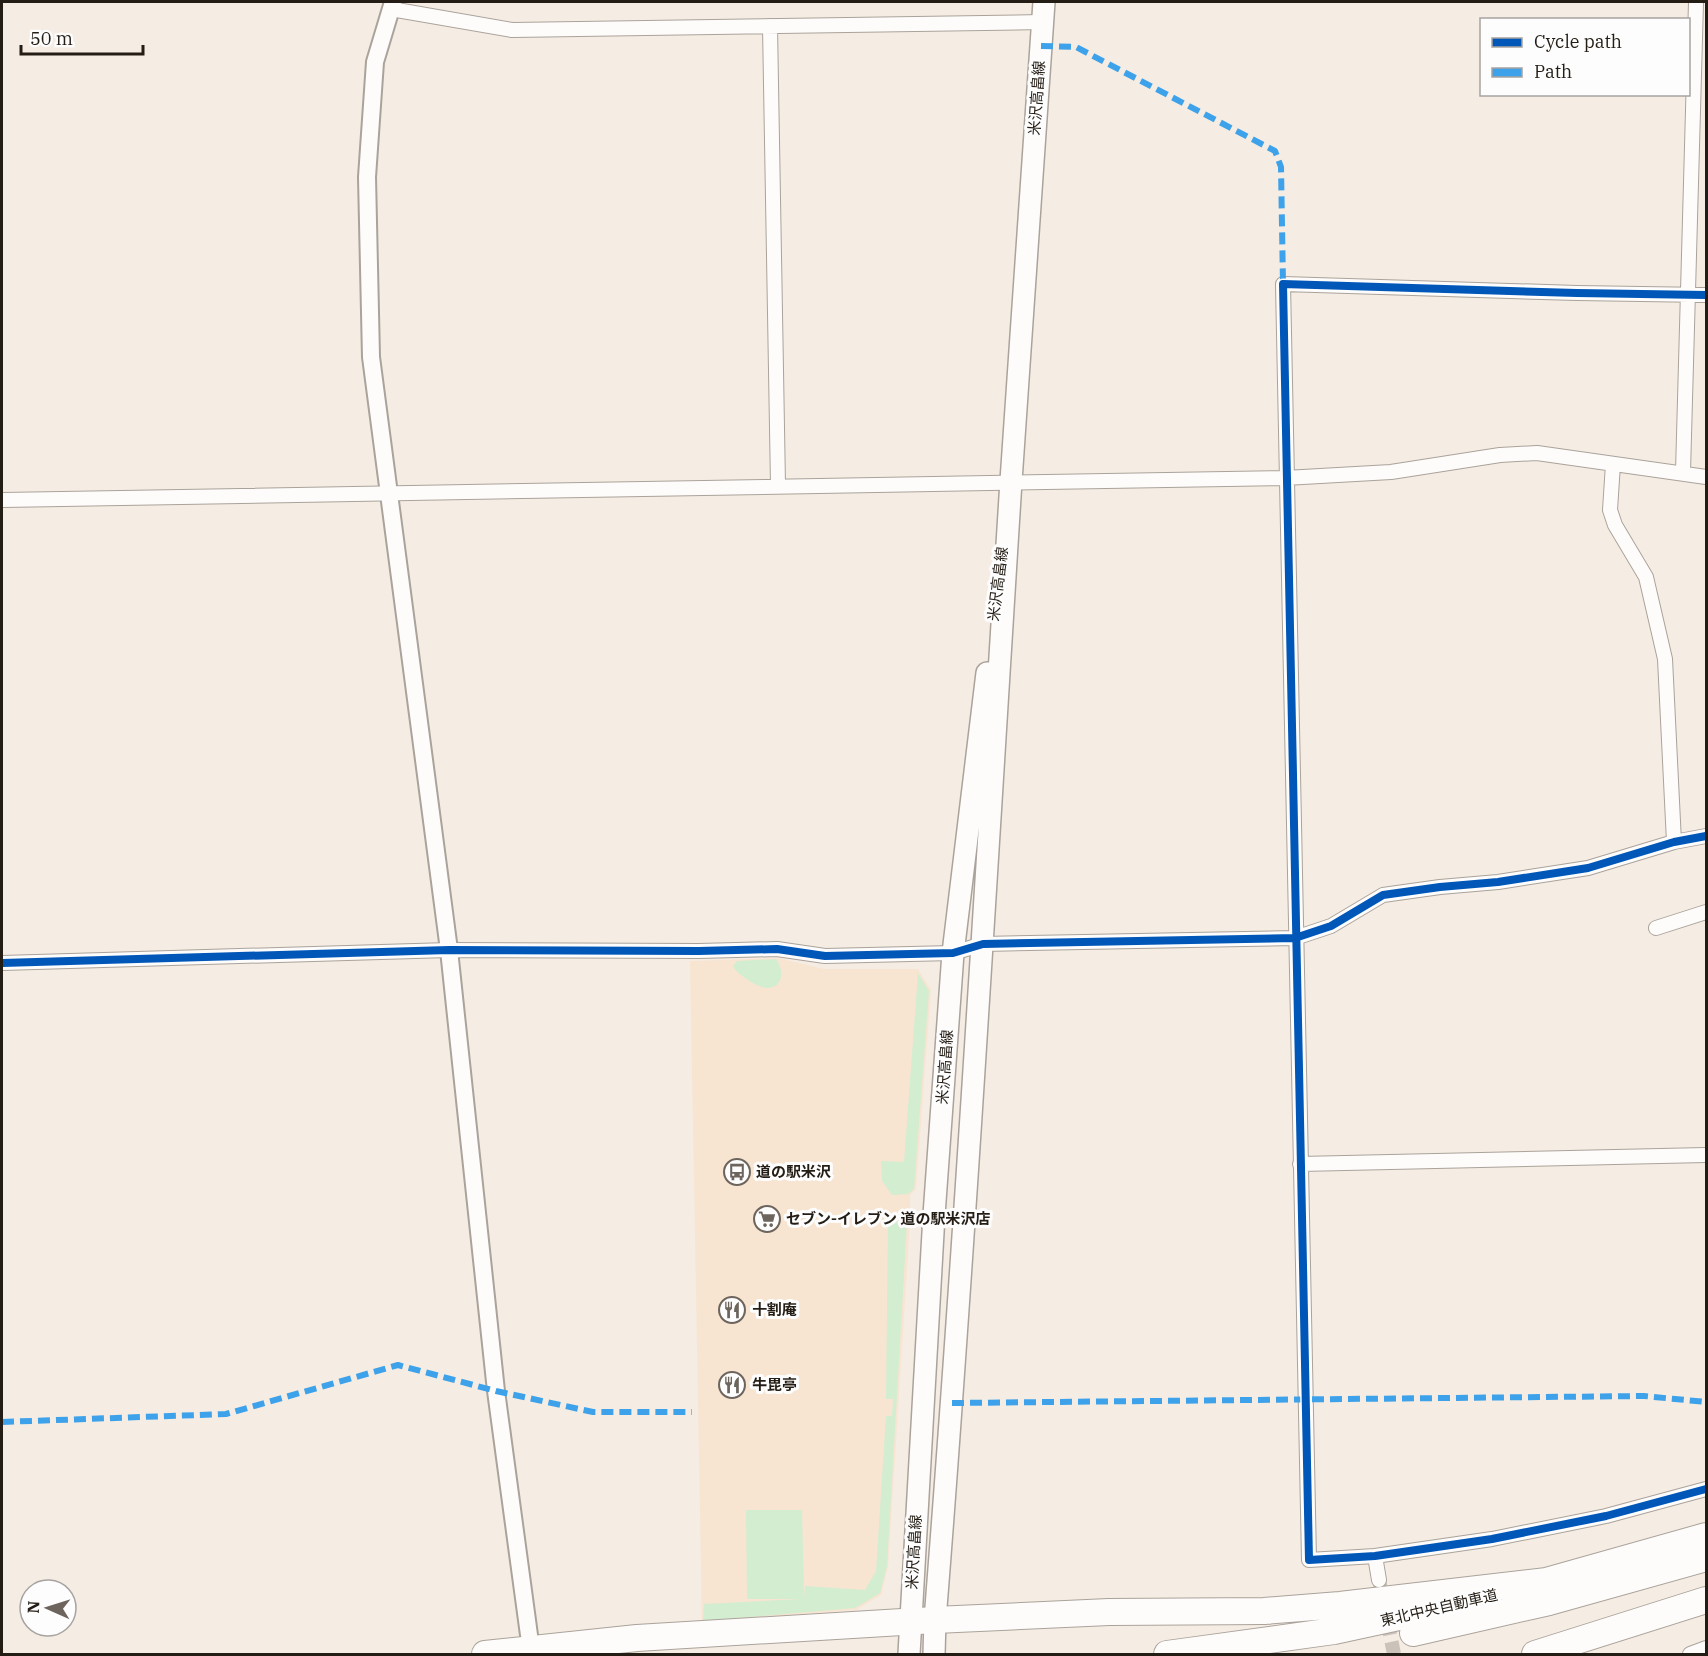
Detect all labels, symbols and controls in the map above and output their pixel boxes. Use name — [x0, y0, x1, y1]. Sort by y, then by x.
scale bar — [21, 18, 142, 56]
legend — [1480, 18, 1690, 96]
text: 50 m — [30, 27, 73, 50]
text: Cycle path — [1534, 30, 1622, 53]
street label: 米沢高畠線 — [1024, 60, 1049, 136]
text: Path — [1534, 60, 1572, 83]
street label: 米沢高畠線 — [984, 546, 1012, 622]
street label: 米沢高畠線 — [932, 1029, 957, 1105]
bus stop icon: 道の駅米沢 — [722, 1157, 752, 1187]
place label: 道の駅米沢 — [756, 1162, 831, 1181]
supermarket icon: セブン-イレブン 道の駅米沢店 — [752, 1204, 782, 1234]
place label: セブン-イレブン 道の駅米沢店 — [786, 1209, 990, 1228]
restaurant icon: 十割庵 — [717, 1295, 747, 1325]
place label: 十割庵 — [752, 1300, 797, 1319]
restaurant icon: 牛毘亭 — [717, 1370, 747, 1400]
place label: 牛毘亭 — [752, 1375, 797, 1394]
street label: 米沢高畠線 — [902, 1514, 925, 1590]
north arrow — [18, 1578, 78, 1638]
street label: 東北中央自動車道 — [1378, 1585, 1499, 1630]
text: N — [23, 1600, 43, 1614]

